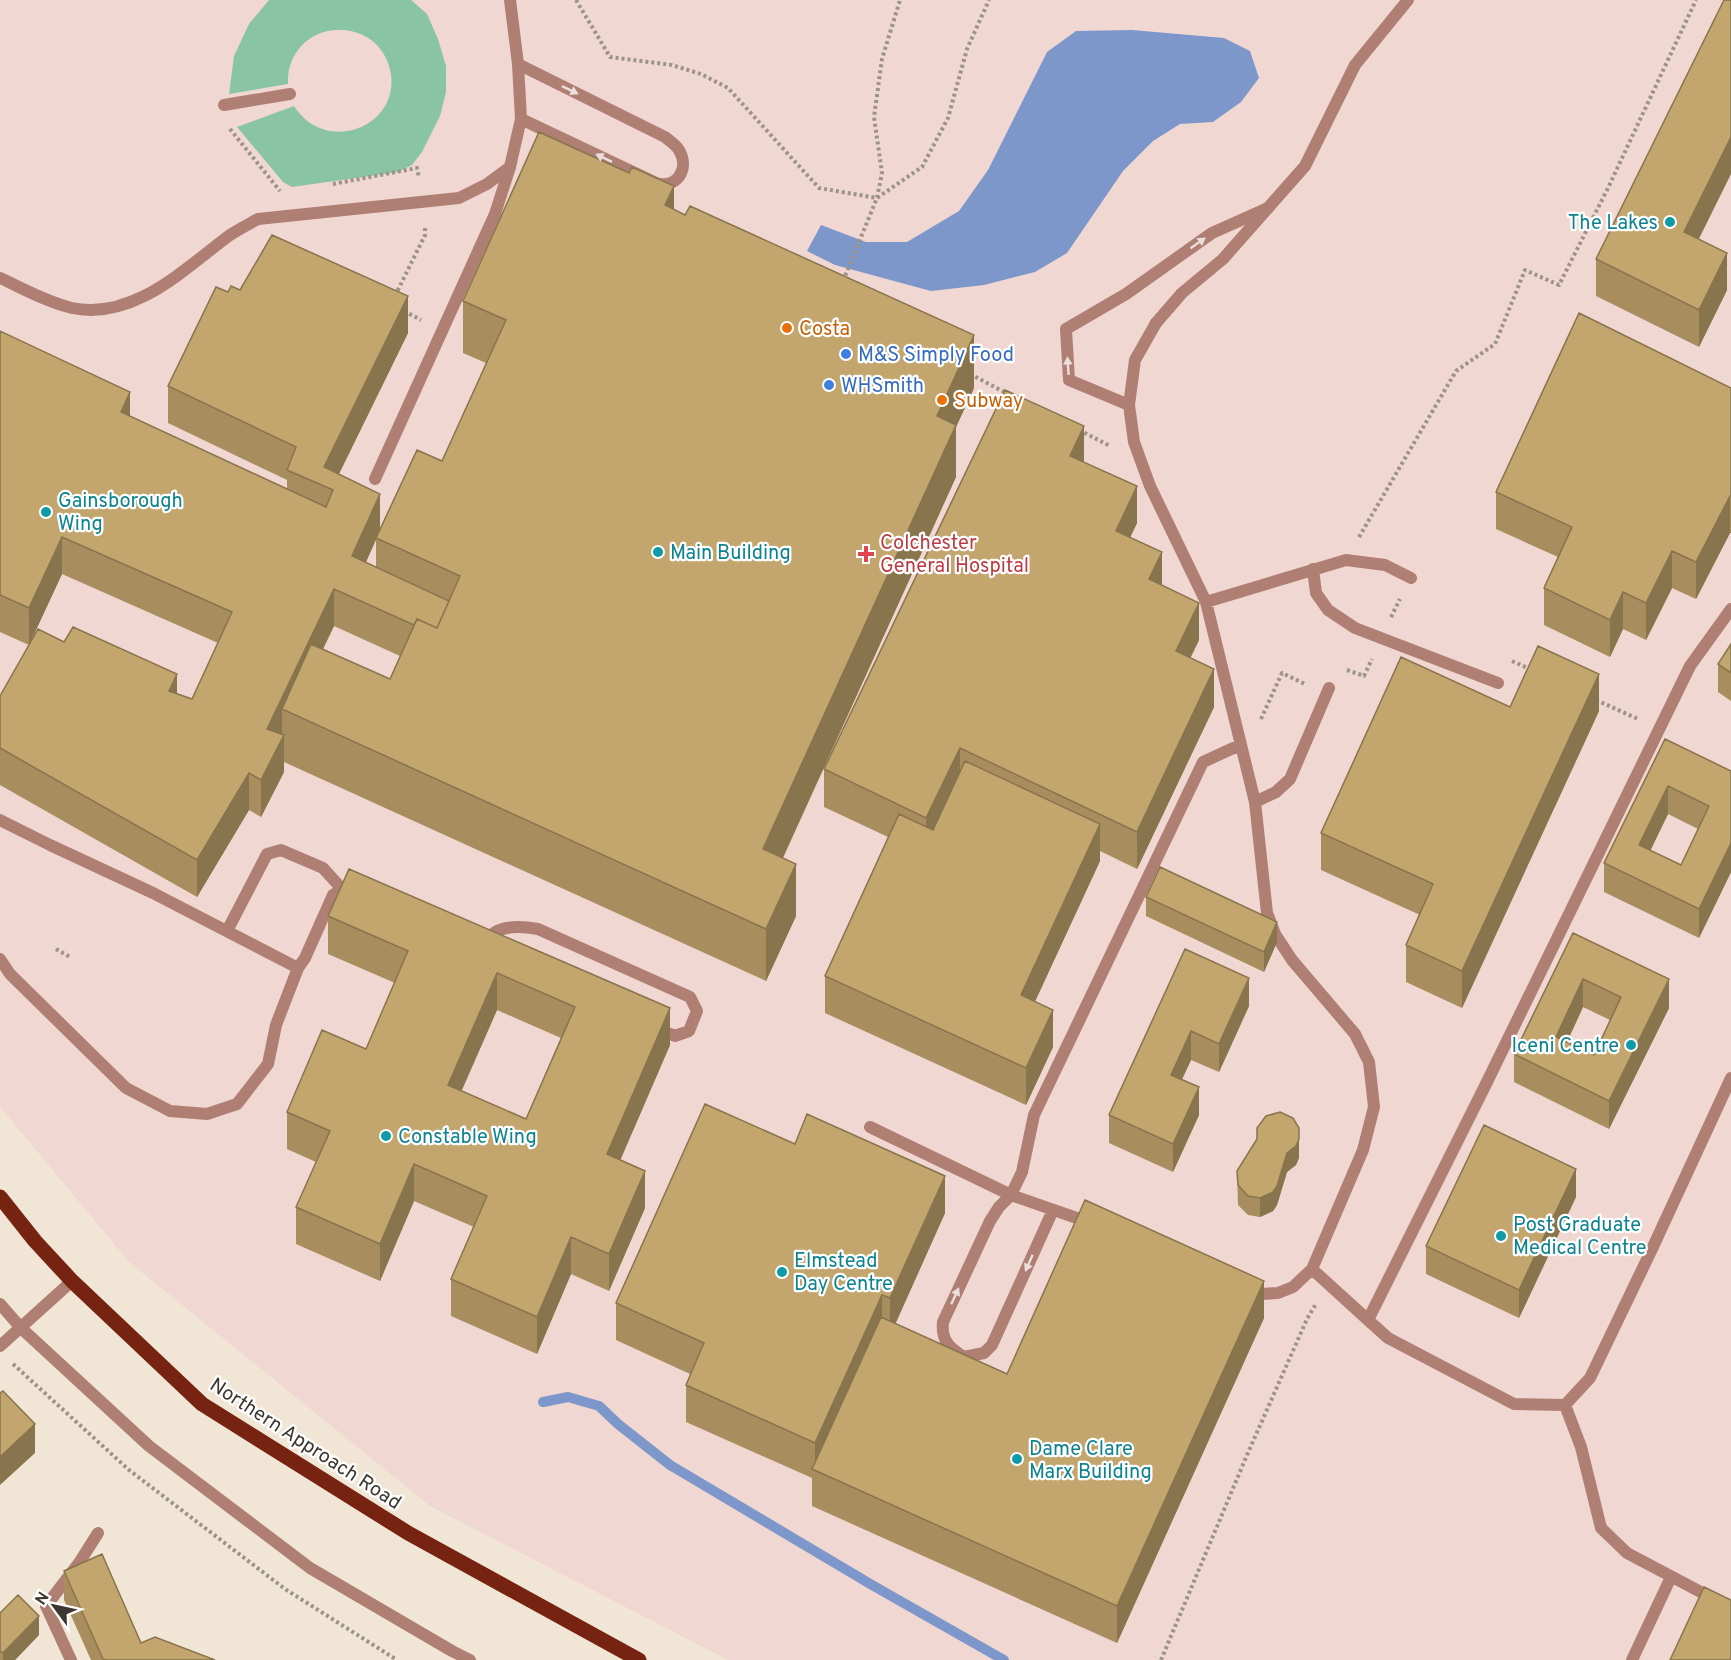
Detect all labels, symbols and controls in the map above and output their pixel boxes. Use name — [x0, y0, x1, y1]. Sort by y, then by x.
one-way arrow — [562, 85, 579, 95]
one-way arrow — [596, 154, 613, 163]
place label: The Lakes — [1568, 211, 1658, 237]
marker: The Lakes — [1663, 215, 1677, 229]
one-way arrow — [1190, 237, 1206, 249]
place label: Costa — [799, 317, 850, 343]
marker: Costa — [780, 321, 794, 335]
place label: M&S Simply Food — [858, 343, 1014, 369]
marker: M&S Simply Food — [839, 347, 853, 361]
one-way arrow — [1063, 356, 1073, 375]
place label: WHSmith — [841, 374, 924, 400]
marker: WHSmith — [822, 378, 836, 392]
place label: Subway — [954, 389, 1023, 415]
marker: Subway — [935, 393, 949, 407]
place label: Gainsborough Wing — [58, 489, 183, 538]
marker: Gainsborough Wing — [39, 505, 53, 519]
place label: Colchester General Hospital — [880, 531, 1029, 580]
place label: Main Building — [670, 541, 791, 567]
marker: Main Building — [651, 545, 665, 559]
marker: Colchester General Hospital — [857, 545, 875, 563]
place label: Iceni Centre — [1511, 1034, 1619, 1060]
marker: Iceni Centre — [1624, 1038, 1638, 1052]
place label: Constable Wing — [398, 1125, 537, 1151]
marker: Constable Wing — [379, 1129, 393, 1143]
place label: Post Graduate Medical Centre — [1513, 1213, 1647, 1262]
marker: Post Graduate Medical Centre — [1494, 1229, 1508, 1243]
place label: Elmstead Day Centre — [794, 1249, 893, 1298]
one-way arrow — [1024, 1254, 1034, 1272]
marker: Elmstead Day Centre — [775, 1265, 789, 1279]
one-way arrow — [950, 1288, 959, 1305]
street label: Northern Approach Road — [204, 1373, 406, 1516]
place label: Dame Clare Marx Building — [1029, 1437, 1152, 1486]
marker: Dame Clare Marx Building — [1010, 1452, 1024, 1466]
north arrow — [24, 1576, 84, 1636]
text: N — [32, 1589, 55, 1609]

